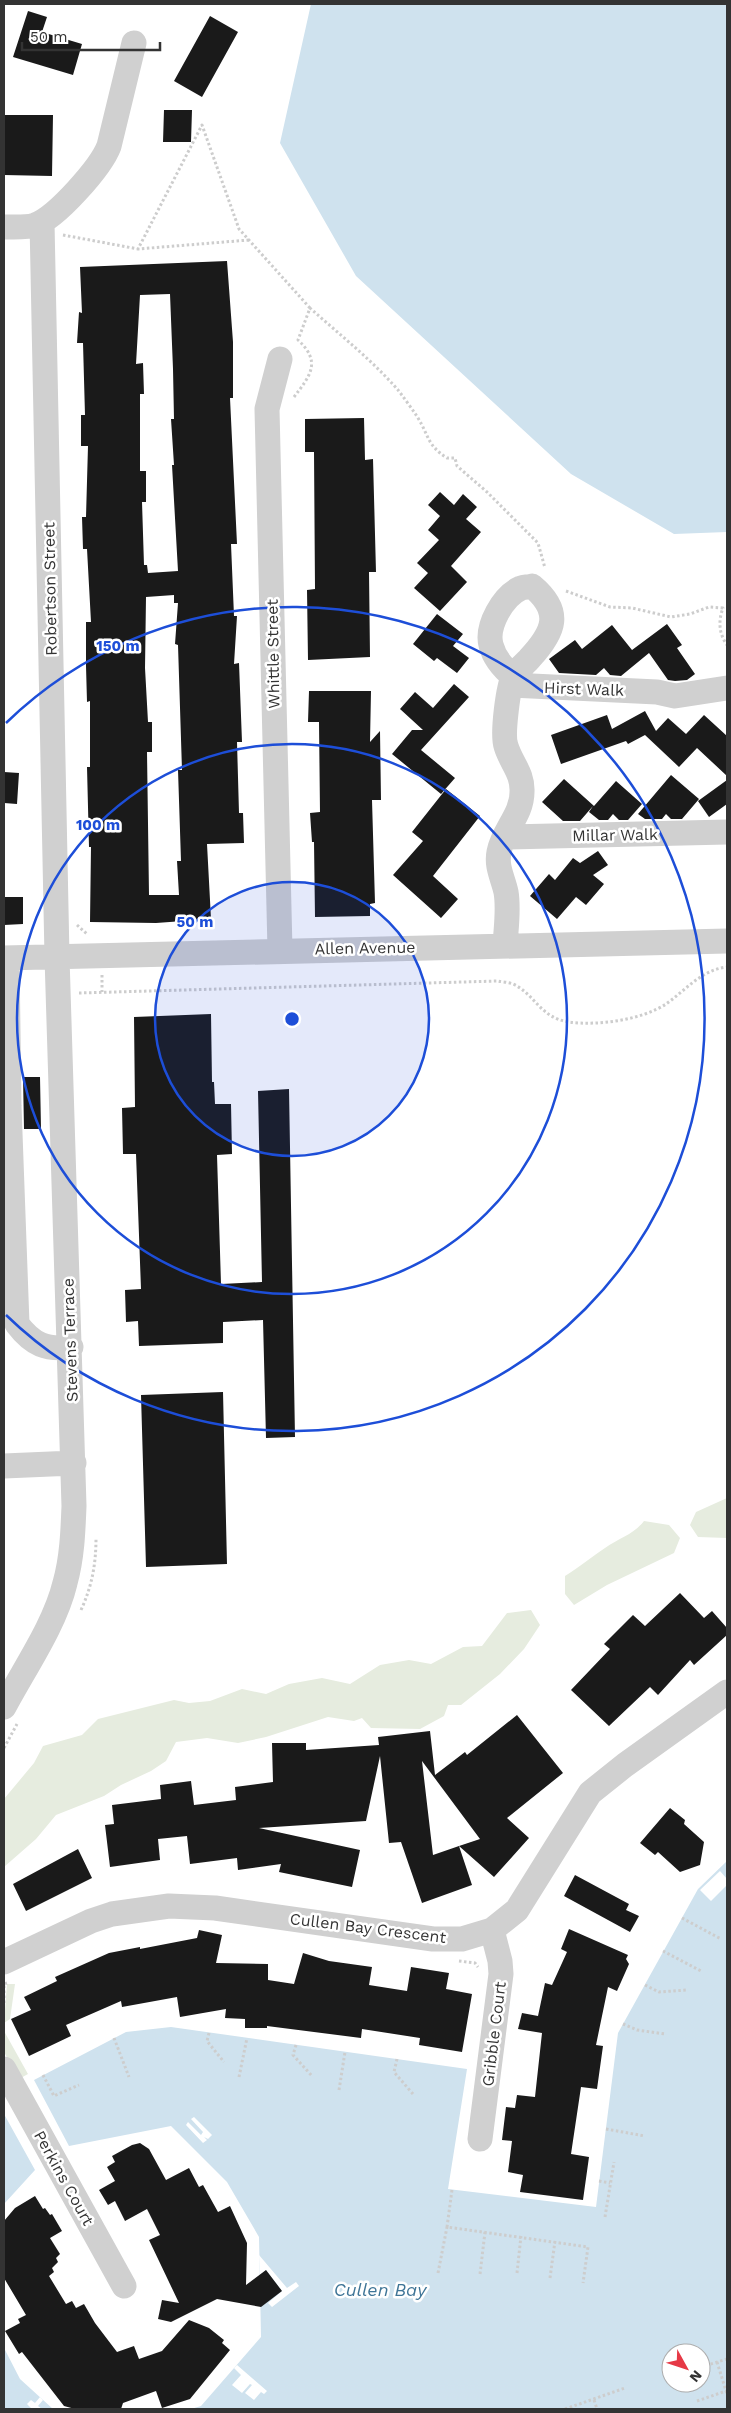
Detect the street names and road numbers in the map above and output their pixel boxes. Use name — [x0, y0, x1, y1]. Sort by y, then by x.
street label: Robertson Street — [39, 522, 61, 656]
street label: Whittle Street — [263, 599, 283, 709]
street label: Hirst Walk — [544, 678, 624, 700]
street label: Millar Walk — [572, 825, 658, 845]
street label: Allen Avenue — [314, 938, 416, 958]
street label: Stevens Terrace — [58, 1278, 82, 1402]
street label: Cullen Bay Crescent — [289, 1909, 447, 1947]
street label: Gribble Court — [478, 1980, 510, 2087]
street label: Perkins Court — [30, 2127, 98, 2229]

